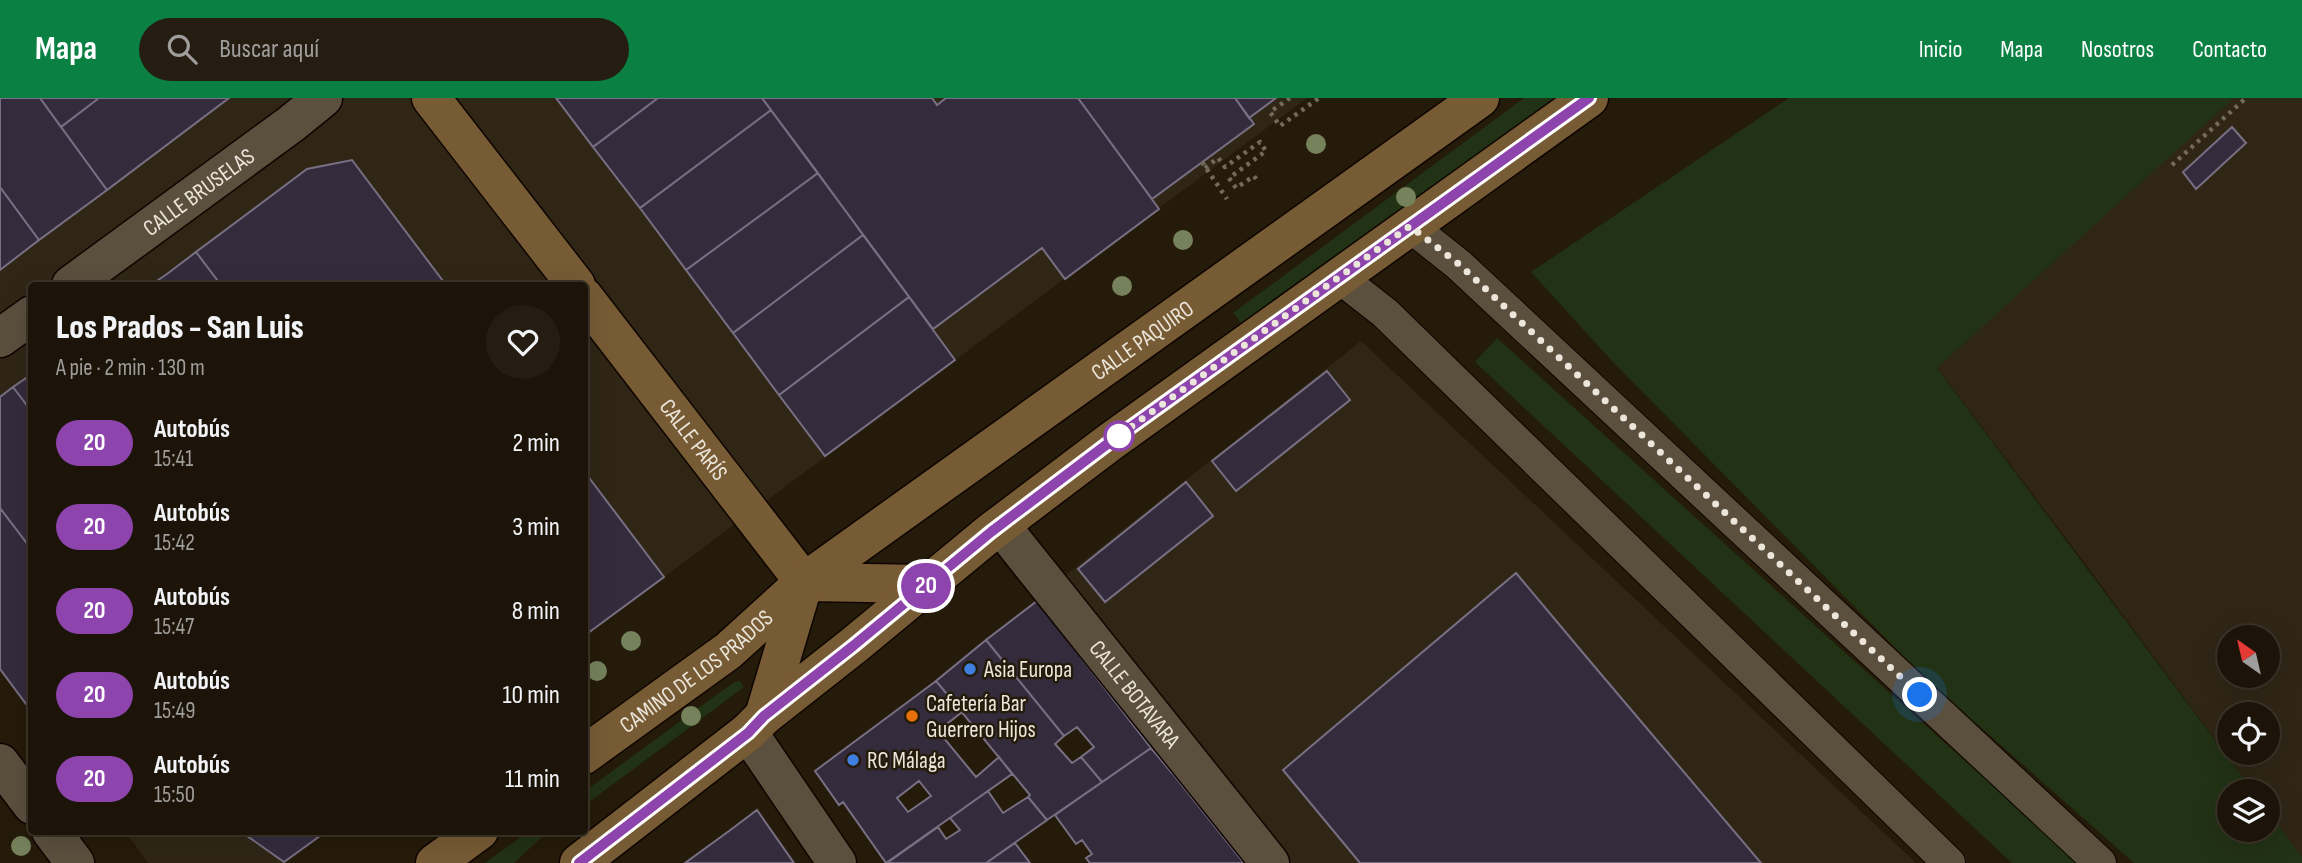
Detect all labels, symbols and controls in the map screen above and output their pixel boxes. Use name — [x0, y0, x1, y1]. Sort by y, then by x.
search box — [139, 18, 629, 81]
text: Mapa — [35, 29, 97, 69]
icon: search — [163, 30, 201, 68]
text: Buscar aquí — [219, 34, 319, 65]
text: Inicio — [1919, 35, 1962, 64]
text: Mapa — [2000, 35, 2043, 64]
text: Nosotros — [2081, 35, 2154, 64]
text: Contacto — [2192, 35, 2267, 64]
street label: CALLE BRUSELAS — [138, 142, 260, 243]
street label: CALLE PAQUIRO — [1086, 295, 1199, 387]
button: heart — [486, 305, 560, 379]
text: Los Prados - San Luis — [56, 308, 304, 348]
text: A pie · 2 min · 130 m — [56, 354, 205, 382]
street label: CALLE PARÍS — [653, 394, 733, 486]
text: Autobús — [154, 414, 230, 445]
unlabelled marker — [1104, 421, 1134, 451]
text: 20 — [84, 428, 105, 457]
text: 2 min — [512, 428, 560, 459]
text: 15:41 — [154, 445, 193, 473]
text: Autobús — [154, 498, 230, 529]
text: 20 — [84, 512, 105, 541]
text: 3 min — [512, 512, 560, 543]
text: 15:42 — [154, 529, 195, 557]
line badge: 20 — [894, 563, 958, 609]
text: 20 — [915, 571, 937, 600]
text: Autobús — [154, 582, 230, 613]
text: 20 — [84, 596, 105, 625]
text: 8 min — [512, 596, 560, 627]
street label: CAMINO DE LOS PRADOS — [615, 604, 779, 740]
text: 15:47 — [154, 613, 194, 641]
north arrow — [2217, 625, 2280, 688]
map controls — [2217, 625, 2280, 842]
street label: CALLE BOTAVARA — [1083, 635, 1186, 754]
place label: Asia Europa — [983, 656, 1072, 684]
marker: Asia Europa — [962, 661, 978, 677]
text: Autobús — [154, 666, 230, 697]
your location — [1902, 677, 1937, 712]
text: 20 — [84, 680, 105, 709]
text: 10 min — [503, 680, 560, 711]
place label: Cafetería Bar Guerrero Hijos — [926, 690, 1036, 744]
text: 15:49 — [154, 697, 195, 725]
button: locate — [2217, 702, 2280, 765]
marker: Cafetería Bar Guerrero Hijos — [904, 708, 920, 724]
place label: RC Málaga — [867, 747, 946, 775]
text: Autobús — [154, 750, 230, 781]
marker: RC Málaga — [845, 752, 861, 768]
text: 20 — [84, 764, 105, 793]
text: 11 min — [505, 764, 560, 795]
button: layers — [2217, 779, 2280, 842]
text: 15:50 — [154, 781, 195, 809]

